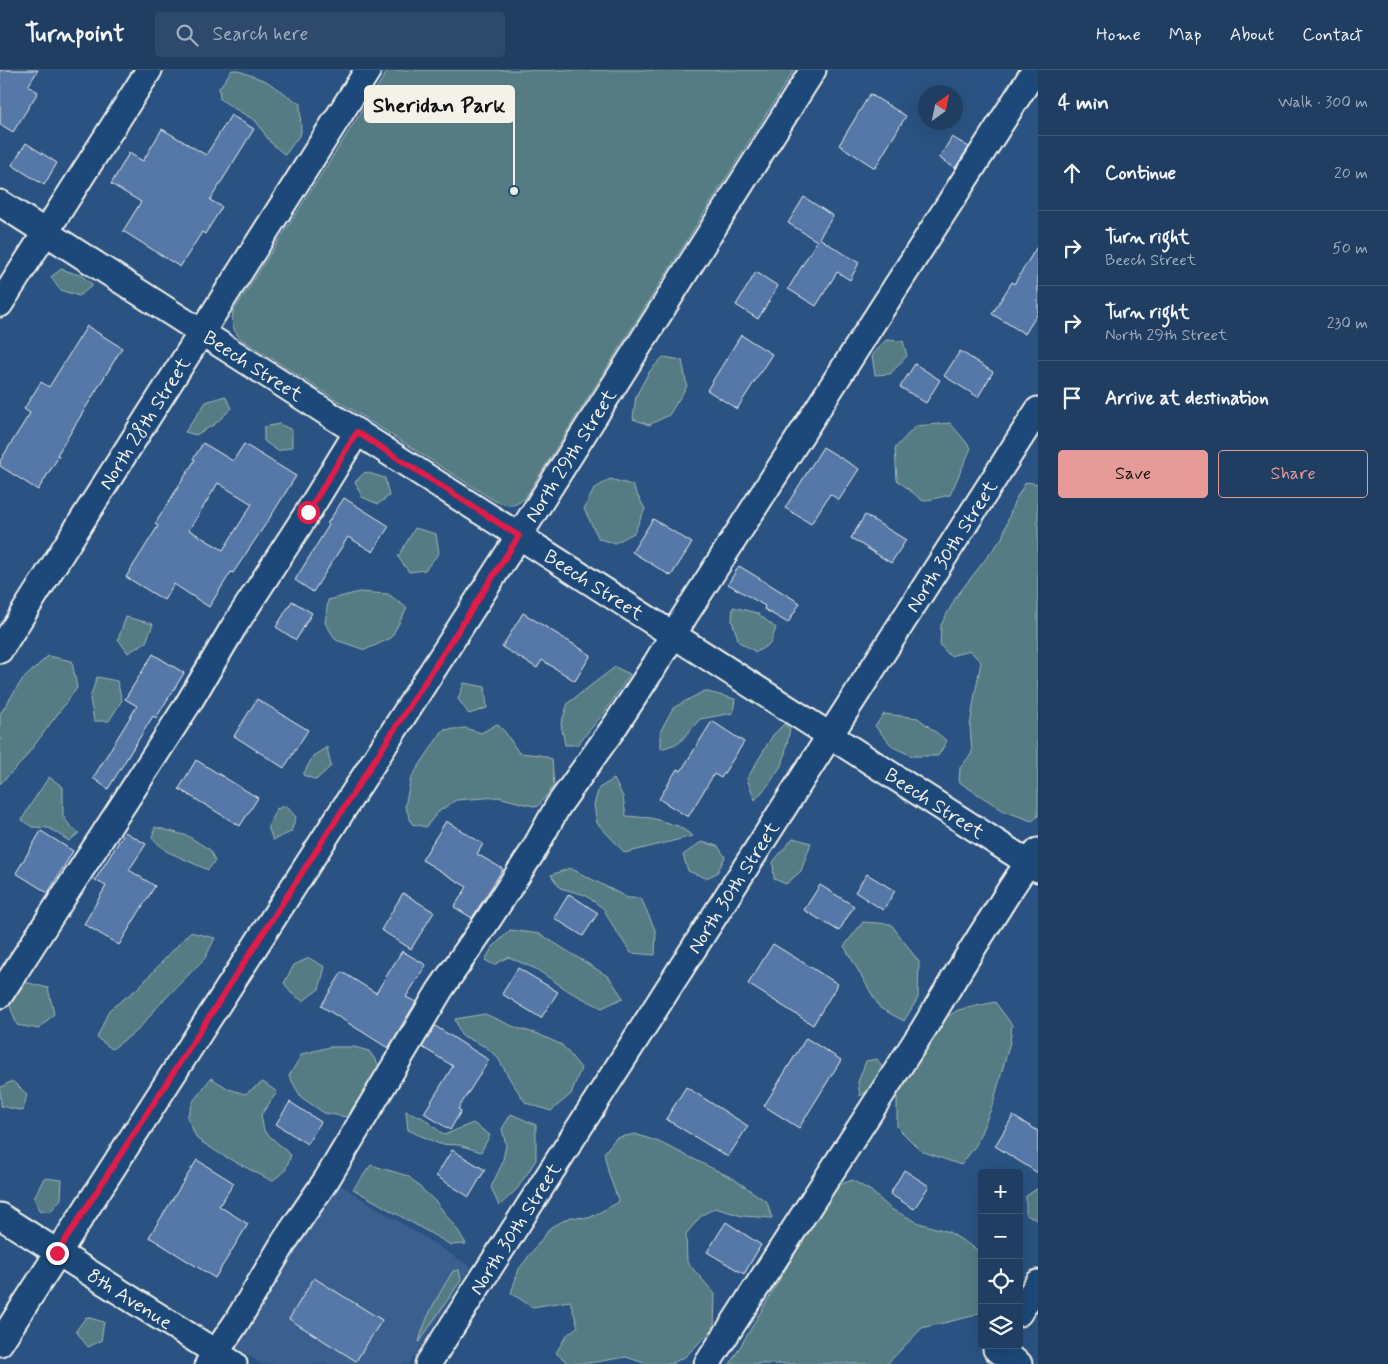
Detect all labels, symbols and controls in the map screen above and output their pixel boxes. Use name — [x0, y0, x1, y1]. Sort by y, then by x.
search box — [155, 12, 505, 57]
text: Turnpoint — [25, 19, 125, 50]
icon: search — [173, 21, 201, 49]
text: Search here — [213, 22, 308, 47]
text: Home — [1096, 23, 1141, 47]
text: Map — [1169, 23, 1202, 47]
text: About — [1230, 23, 1274, 47]
text: Contact — [1302, 23, 1363, 47]
north arrow — [918, 85, 963, 130]
callout: Sheridan Park — [365, 86, 514, 122]
text: 4 min — [1058, 89, 1109, 117]
text: Sheridan Park — [373, 92, 505, 120]
text: Walk · 300 m — [1278, 92, 1368, 113]
icon: ahead — [1058, 159, 1086, 187]
text: Continue — [1105, 161, 1176, 186]
text: 20 m — [1334, 163, 1368, 184]
text: Turn right — [1105, 225, 1189, 250]
icon: right — [1058, 234, 1086, 262]
text: 50 m — [1332, 238, 1368, 259]
text: Beech Street — [1105, 250, 1196, 271]
text: Turn right — [1105, 300, 1189, 325]
icon: right — [1058, 309, 1086, 337]
text: 230 m — [1327, 313, 1368, 334]
street label: Beech Street — [197, 325, 308, 409]
text: North 29th Street — [1105, 325, 1227, 346]
street label: North 28th Street — [93, 352, 198, 495]
street label: North 29th Street — [519, 384, 624, 528]
icon: arrive — [1058, 384, 1086, 412]
text: Arrive at destination — [1105, 386, 1269, 411]
button: Save — [1058, 450, 1208, 498]
button: Share — [1218, 450, 1368, 498]
street label: North 30th Street — [900, 475, 1005, 618]
route start — [297, 501, 320, 524]
street label: Beech Street — [538, 543, 649, 628]
street label: Beech Street — [879, 762, 990, 846]
street label: North 30th Street — [682, 816, 787, 959]
street label: North 30th Street — [464, 1158, 568, 1300]
map controls — [978, 1169, 1023, 1349]
button: + — [978, 1169, 1023, 1214]
button: − — [978, 1214, 1023, 1259]
route end — [46, 1242, 69, 1265]
button: locate — [978, 1259, 1023, 1304]
street label: 8th Avenue — [81, 1262, 177, 1337]
button: layers — [978, 1304, 1023, 1349]

